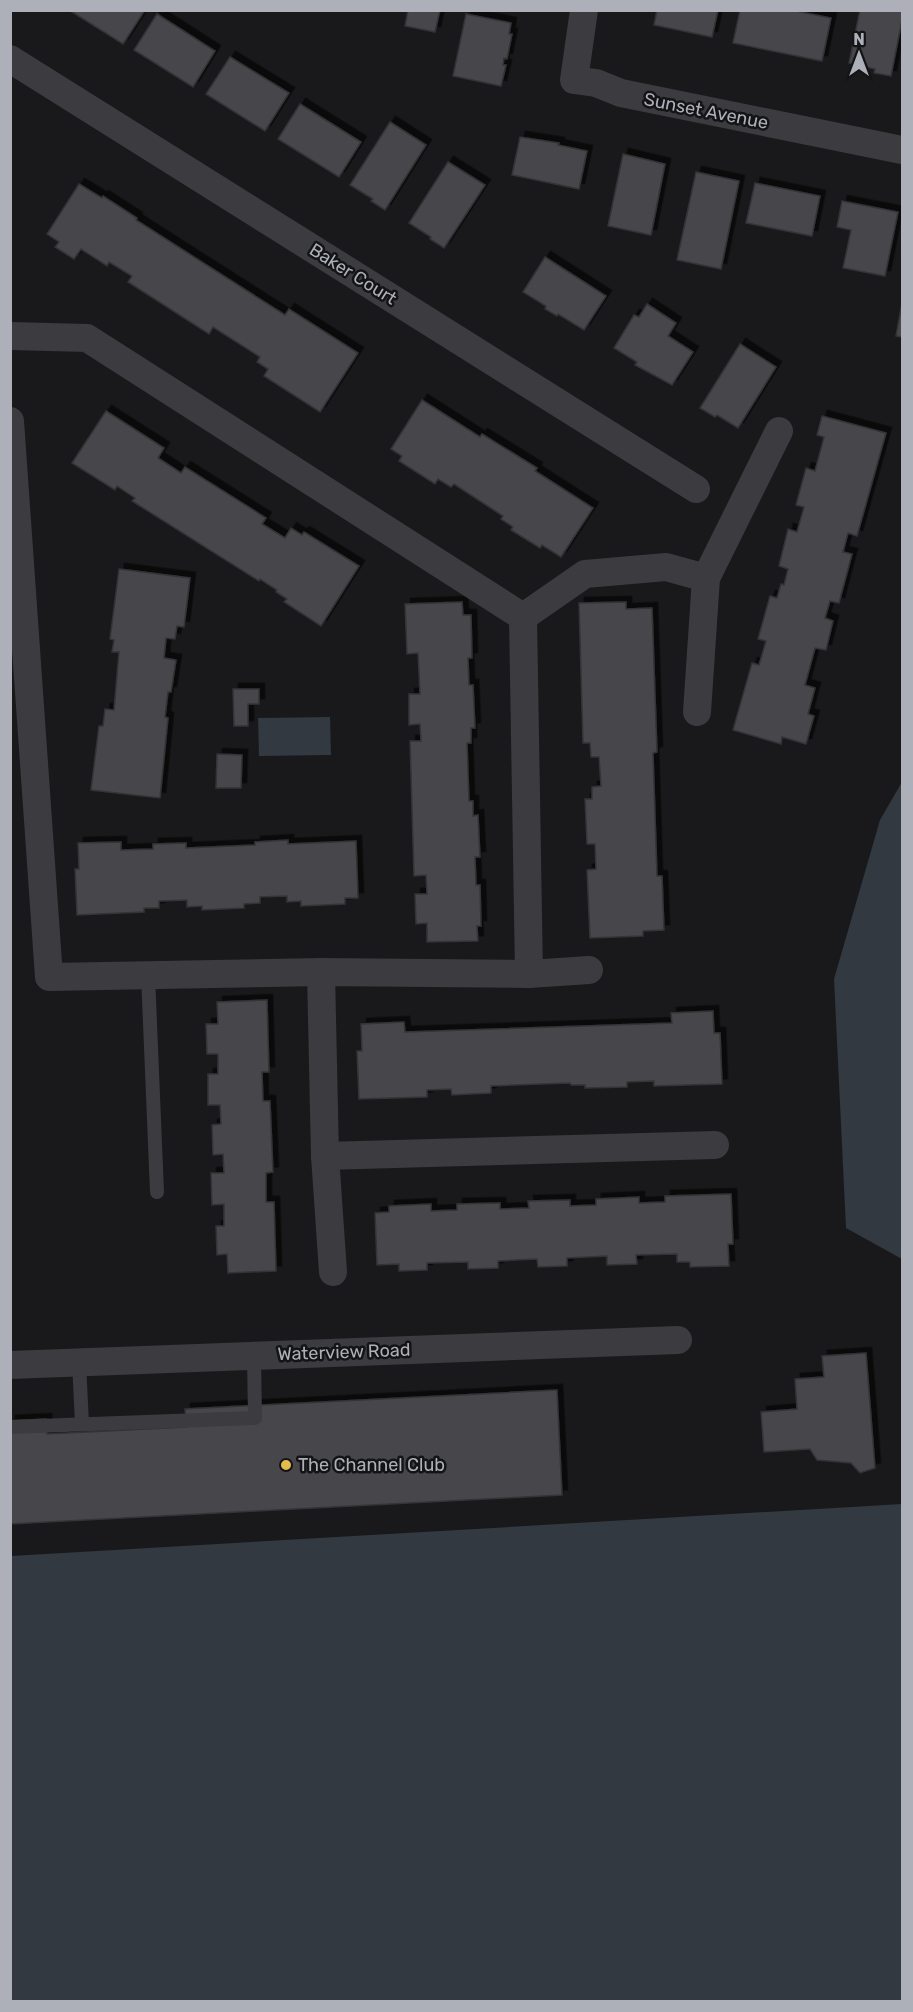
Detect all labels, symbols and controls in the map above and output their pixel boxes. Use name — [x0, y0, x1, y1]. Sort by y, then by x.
north arrow — [829, 24, 889, 84]
text: N — [853, 30, 865, 49]
street label: Sunset Avenue — [642, 88, 770, 134]
street label: Baker Court — [305, 239, 401, 309]
street label: Waterview Road — [277, 1339, 411, 1365]
place label: The Channel Club — [298, 1454, 445, 1476]
marker: The Channel Club — [279, 1458, 293, 1472]

